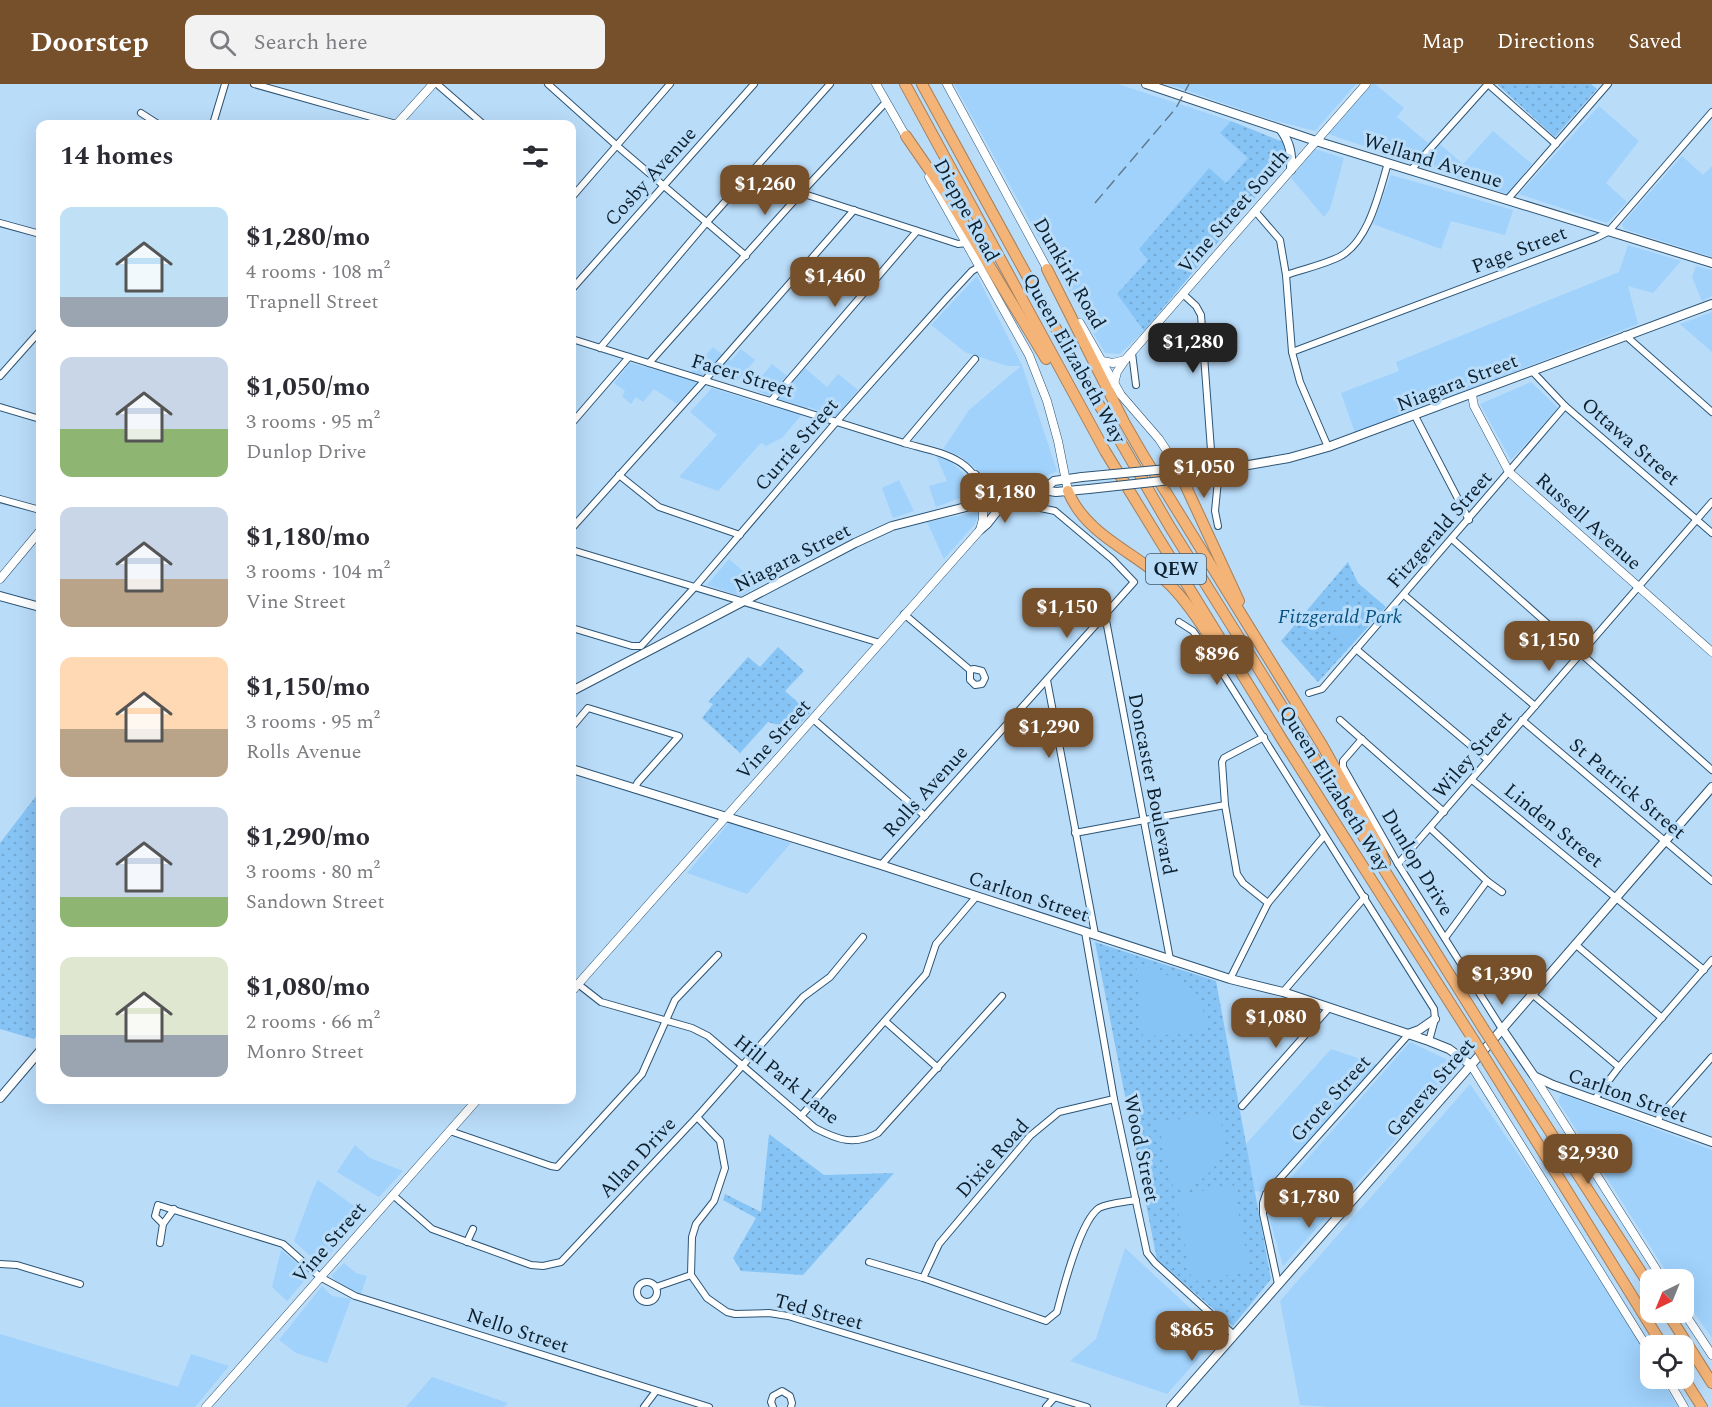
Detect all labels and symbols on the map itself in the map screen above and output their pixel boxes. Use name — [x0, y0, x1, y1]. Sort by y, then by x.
street label: Cosby Avenue — [598, 120, 704, 233]
street label: Welland Avenue — [1359, 126, 1506, 196]
street label: Vine Street South — [1171, 143, 1296, 281]
street label: Dieppe Road — [925, 153, 1007, 268]
pin: $1,260 — [716, 165, 814, 216]
street label: Dunkirk Road — [1025, 212, 1113, 335]
street label: Page Street — [1467, 218, 1571, 282]
pin: $1,460 — [786, 257, 884, 308]
street label: Queen Elizabeth Way — [1015, 268, 1134, 451]
pin: $1,280 — [1144, 323, 1242, 374]
street label: Facer Street — [687, 346, 798, 406]
street label: Niagara Street — [1392, 346, 1522, 420]
street label: Ottawa Street — [1574, 390, 1686, 493]
street label: Currie Street — [748, 391, 846, 498]
pin: $1,050 — [1155, 448, 1253, 499]
street label: Fitzgerald Street — [1380, 464, 1500, 595]
street label: Russell Avenue — [1529, 466, 1648, 578]
pin: $1,180 — [956, 473, 1054, 524]
street label: Niagara Street — [729, 516, 856, 600]
road number: QEW — [1146, 554, 1206, 584]
pin: $1,150 — [1018, 588, 1116, 639]
park label: Fitzgerald Park — [1278, 602, 1403, 632]
pin: $1,150 — [1500, 621, 1598, 672]
pin: $896 — [1181, 635, 1253, 686]
street label: Doncaster Boulevard — [1120, 691, 1184, 878]
street label: Vine Street — [729, 693, 818, 787]
street label: Queen Elizabeth Way — [1271, 700, 1398, 879]
street label: Wiley Street — [1426, 704, 1520, 805]
pin: $1,290 — [1000, 708, 1098, 759]
street label: St Patrick Street — [1562, 731, 1692, 847]
street label: Rolls Avenue — [876, 739, 976, 845]
street label: Linden Street — [1497, 776, 1610, 875]
street label: Dunlop Drive — [1373, 803, 1461, 922]
street label: Carlton Street — [965, 863, 1093, 931]
pin: $1,390 — [1453, 955, 1551, 1006]
pin: $1,080 — [1227, 998, 1325, 1049]
street label: Hill Park Lane — [727, 1027, 846, 1132]
street label: Geneva Street — [1379, 1031, 1482, 1144]
street label: Grote Street — [1283, 1048, 1378, 1149]
street label: Carlton Street — [1564, 1060, 1692, 1131]
street label: Wood Street — [1115, 1091, 1167, 1205]
street label: Allan Drive — [592, 1110, 683, 1205]
street label: Dixie Road — [949, 1112, 1037, 1205]
pin: $2,930 — [1539, 1134, 1637, 1185]
pin: $1,780 — [1260, 1178, 1358, 1229]
street label: Vine Street — [286, 1195, 374, 1290]
north arrow — [1640, 1269, 1694, 1323]
street label: Ted Street — [771, 1286, 866, 1338]
street label: Nello Street — [463, 1300, 573, 1362]
pin: $865 — [1156, 1311, 1228, 1362]

